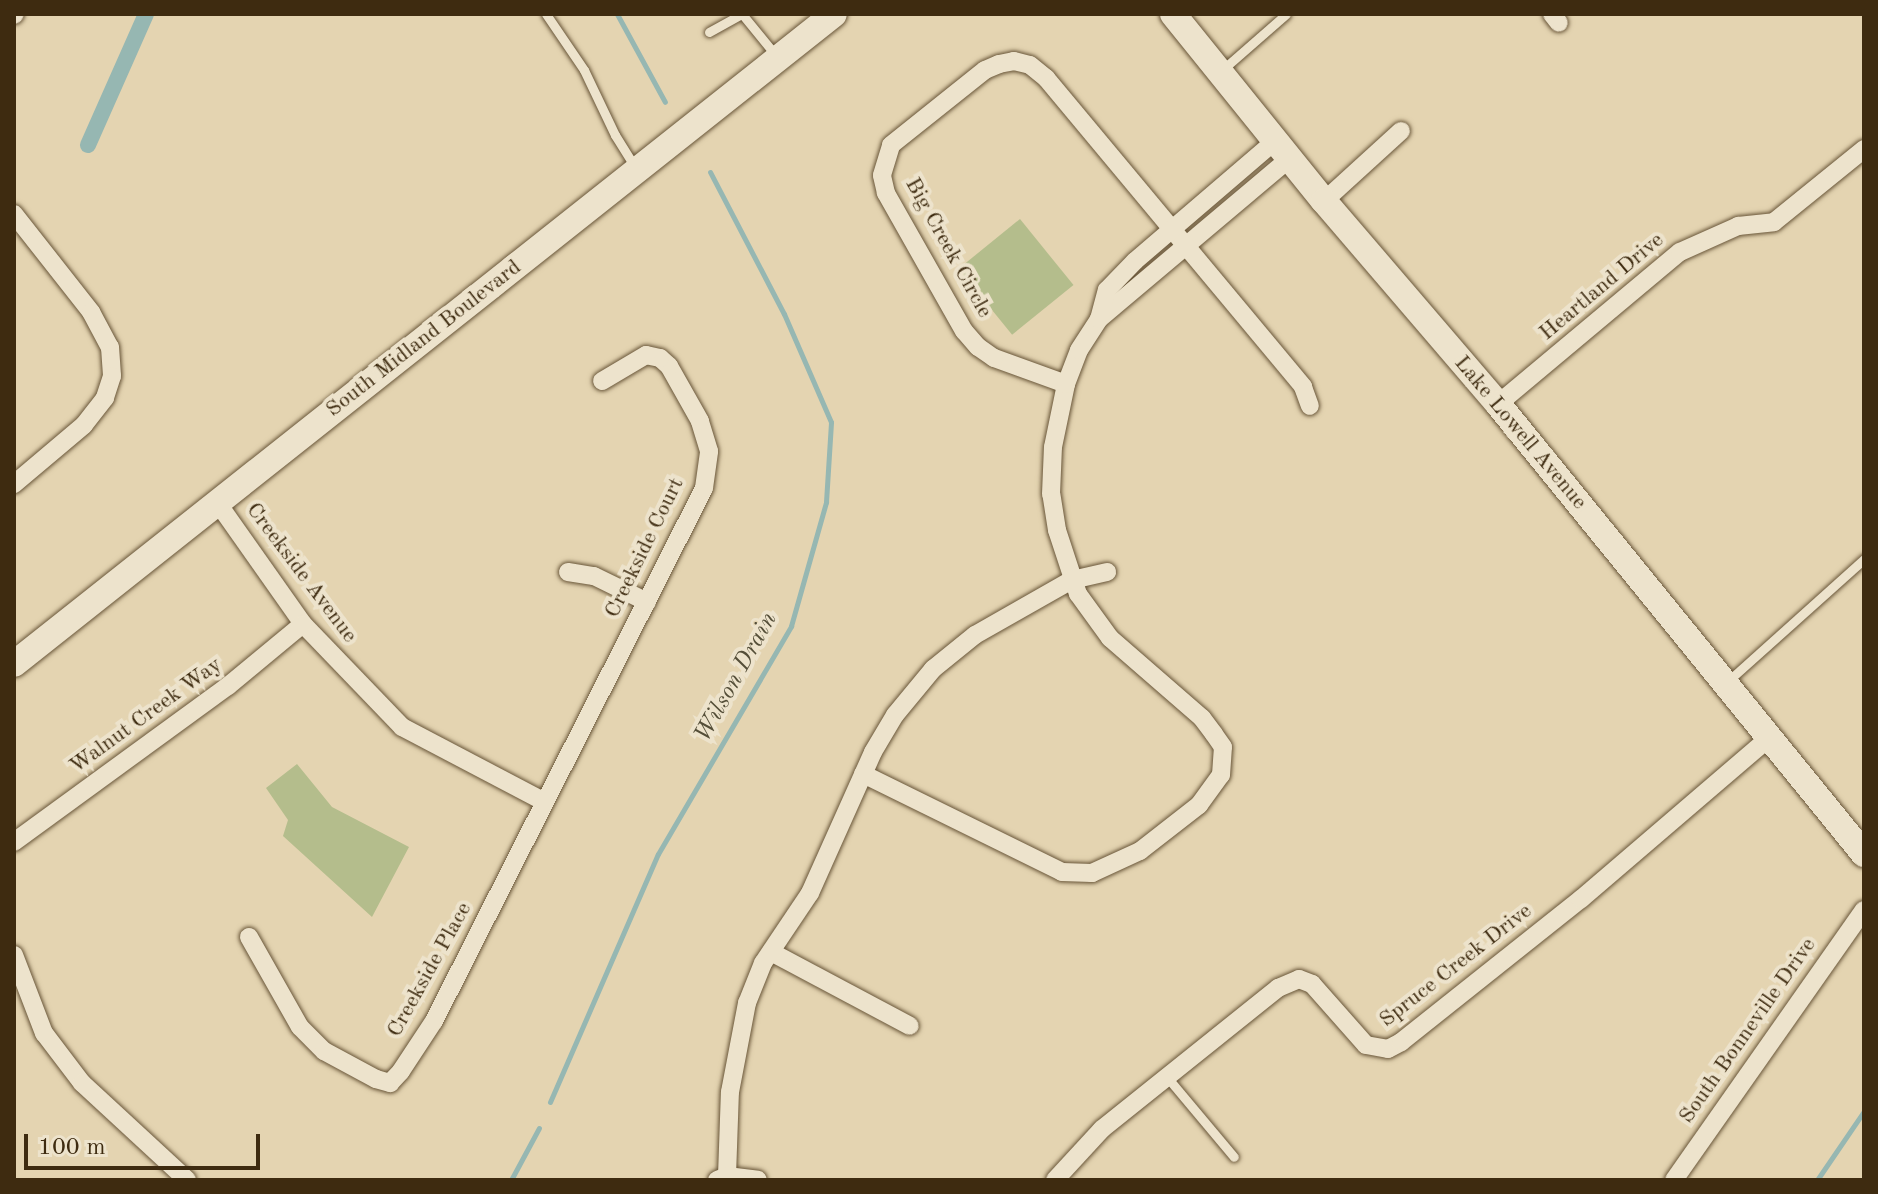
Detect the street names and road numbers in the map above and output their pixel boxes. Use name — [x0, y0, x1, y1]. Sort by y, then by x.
street label: Big Creek Circle — [899, 173, 997, 323]
street label: Heartland Drive — [1534, 227, 1670, 347]
street label: South Midland Boulevard — [321, 255, 527, 423]
street label: Lake Lowell Avenue — [1448, 351, 1592, 515]
street label: Creekside Court — [600, 474, 690, 622]
street label: Creekside Avenue — [240, 498, 362, 648]
street label: Walnut Creek Way — [65, 652, 227, 780]
street label: Creekside Place — [382, 898, 478, 1042]
street label: Spruce Creek Drive — [1375, 898, 1537, 1034]
street label: South Bonneville Drive — [1674, 933, 1822, 1129]

